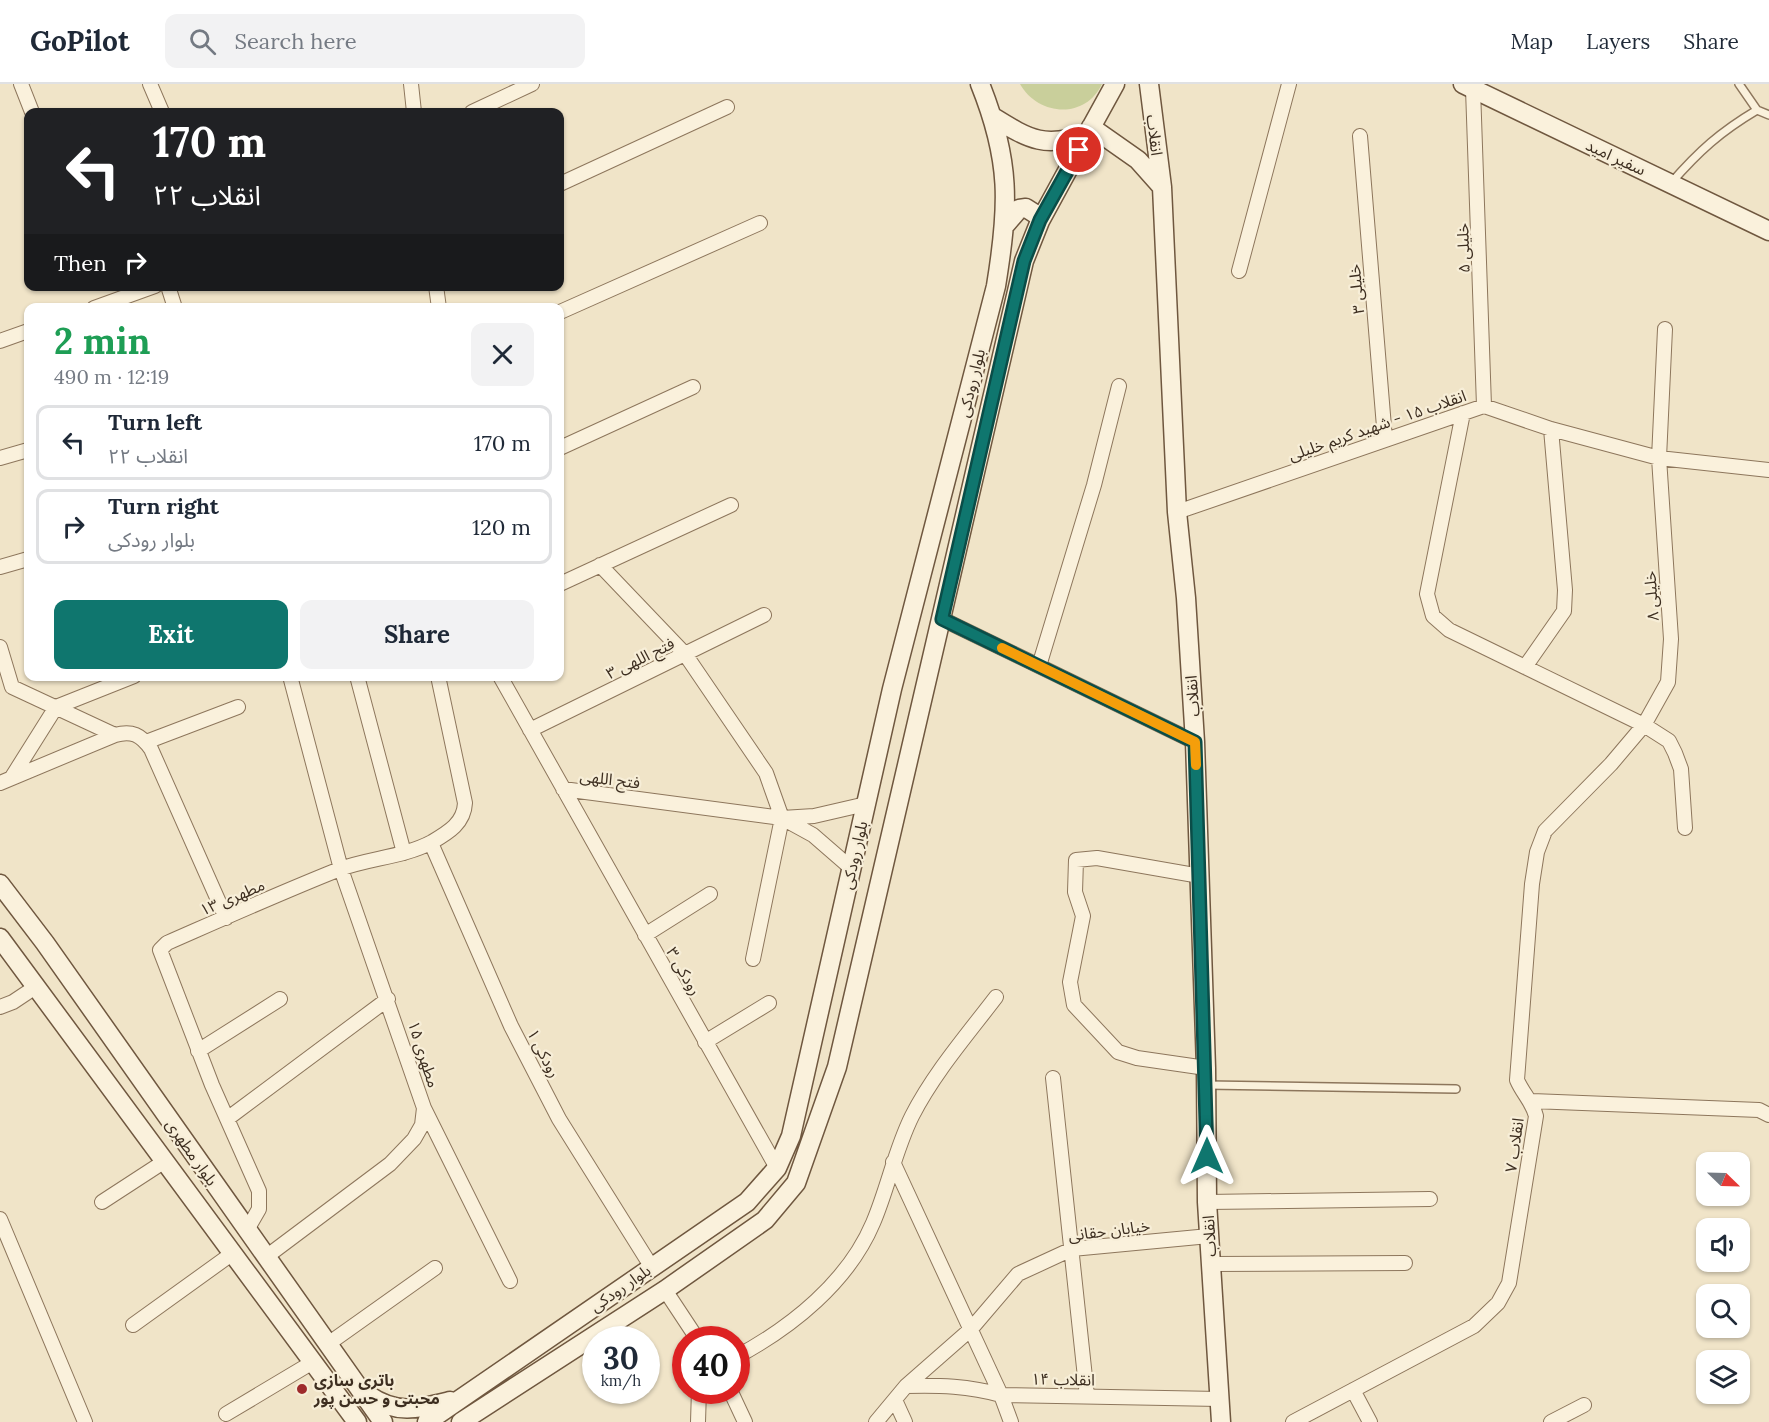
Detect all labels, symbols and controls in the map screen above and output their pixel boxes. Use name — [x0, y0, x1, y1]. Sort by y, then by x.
search box — [165, 14, 585, 68]
text: GoPilot — [30, 23, 129, 59]
icon: search — [186, 25, 219, 58]
text: Search here — [234, 27, 357, 55]
text: Map — [1510, 28, 1553, 55]
text: Layers — [1586, 28, 1650, 55]
text: Share — [1683, 28, 1739, 55]
street label: انقلاب — [1143, 113, 1167, 157]
text: 170 m — [153, 115, 266, 169]
pin — [1053, 124, 1104, 175]
icon: left — [54, 132, 132, 210]
icon: arrive — [1062, 133, 1095, 166]
street label: سفیر امید — [1583, 134, 1649, 180]
text: انقلاب ۲۲ — [153, 178, 261, 212]
street label: خلیلی ۵ — [1452, 223, 1474, 273]
icon: right — [119, 246, 152, 279]
text: Then — [54, 249, 107, 277]
street label: خلیلی ۳ — [1344, 263, 1368, 315]
text: 2 min — [54, 318, 151, 364]
button: close — [471, 323, 534, 386]
street label: بلوار رودکی — [953, 347, 989, 419]
text: 490 m · 12:19 — [54, 364, 169, 389]
street label: انقلاب ۱۵ - شهید کریم خلیلی — [1285, 385, 1470, 468]
text: Turn left — [108, 408, 202, 436]
icon: left — [57, 426, 90, 459]
text: 170 m — [474, 429, 531, 457]
text: انقلاب ۲۲ — [108, 443, 188, 468]
text: Turn right — [108, 492, 219, 520]
icon: right — [57, 510, 90, 543]
text: 120 m — [472, 513, 531, 541]
text: بلوار رودکی — [108, 527, 195, 552]
street label: خلیلی ۸ — [1639, 570, 1663, 622]
button: Exit — [54, 600, 288, 669]
button: Share — [300, 600, 534, 669]
street label: فتح اللهی ۳ — [602, 633, 679, 686]
street label: انقلاب — [1181, 675, 1203, 717]
street label: فتح اللهی — [578, 765, 641, 796]
street label: بلوار رودکی — [836, 819, 872, 891]
street label: مطهری ۱۳ — [196, 874, 268, 920]
street label: رودکی ۳ — [662, 943, 706, 999]
street label: مطهری ۱۵ — [404, 1018, 444, 1090]
street label: رودکی ۱ — [523, 1025, 565, 1081]
street label: بلوار مطهری — [162, 1115, 222, 1189]
street label: انقلاب ۷ — [1500, 1116, 1528, 1174]
position arrow — [1175, 1124, 1239, 1188]
north arrow — [1696, 1152, 1750, 1206]
map controls — [1696, 1152, 1750, 1404]
street label: خیابان حقانی — [1067, 1215, 1151, 1245]
street label: انقلاب — [1198, 1215, 1220, 1257]
button: sound — [1696, 1218, 1750, 1272]
street label: بلوار رودکی — [586, 1260, 654, 1316]
button: search — [1696, 1284, 1750, 1338]
speed limit sign: 40 — [672, 1326, 750, 1404]
text: 30 — [603, 1339, 639, 1377]
button: layers — [1696, 1350, 1750, 1404]
street label: انقلاب ۱۴ — [1031, 1368, 1095, 1390]
place label: باتری سازی محبتی و حسن پور — [313, 1370, 440, 1409]
text: km/h — [601, 1371, 641, 1390]
marker: باتری سازی محبتی و حسن پور — [295, 1382, 309, 1396]

